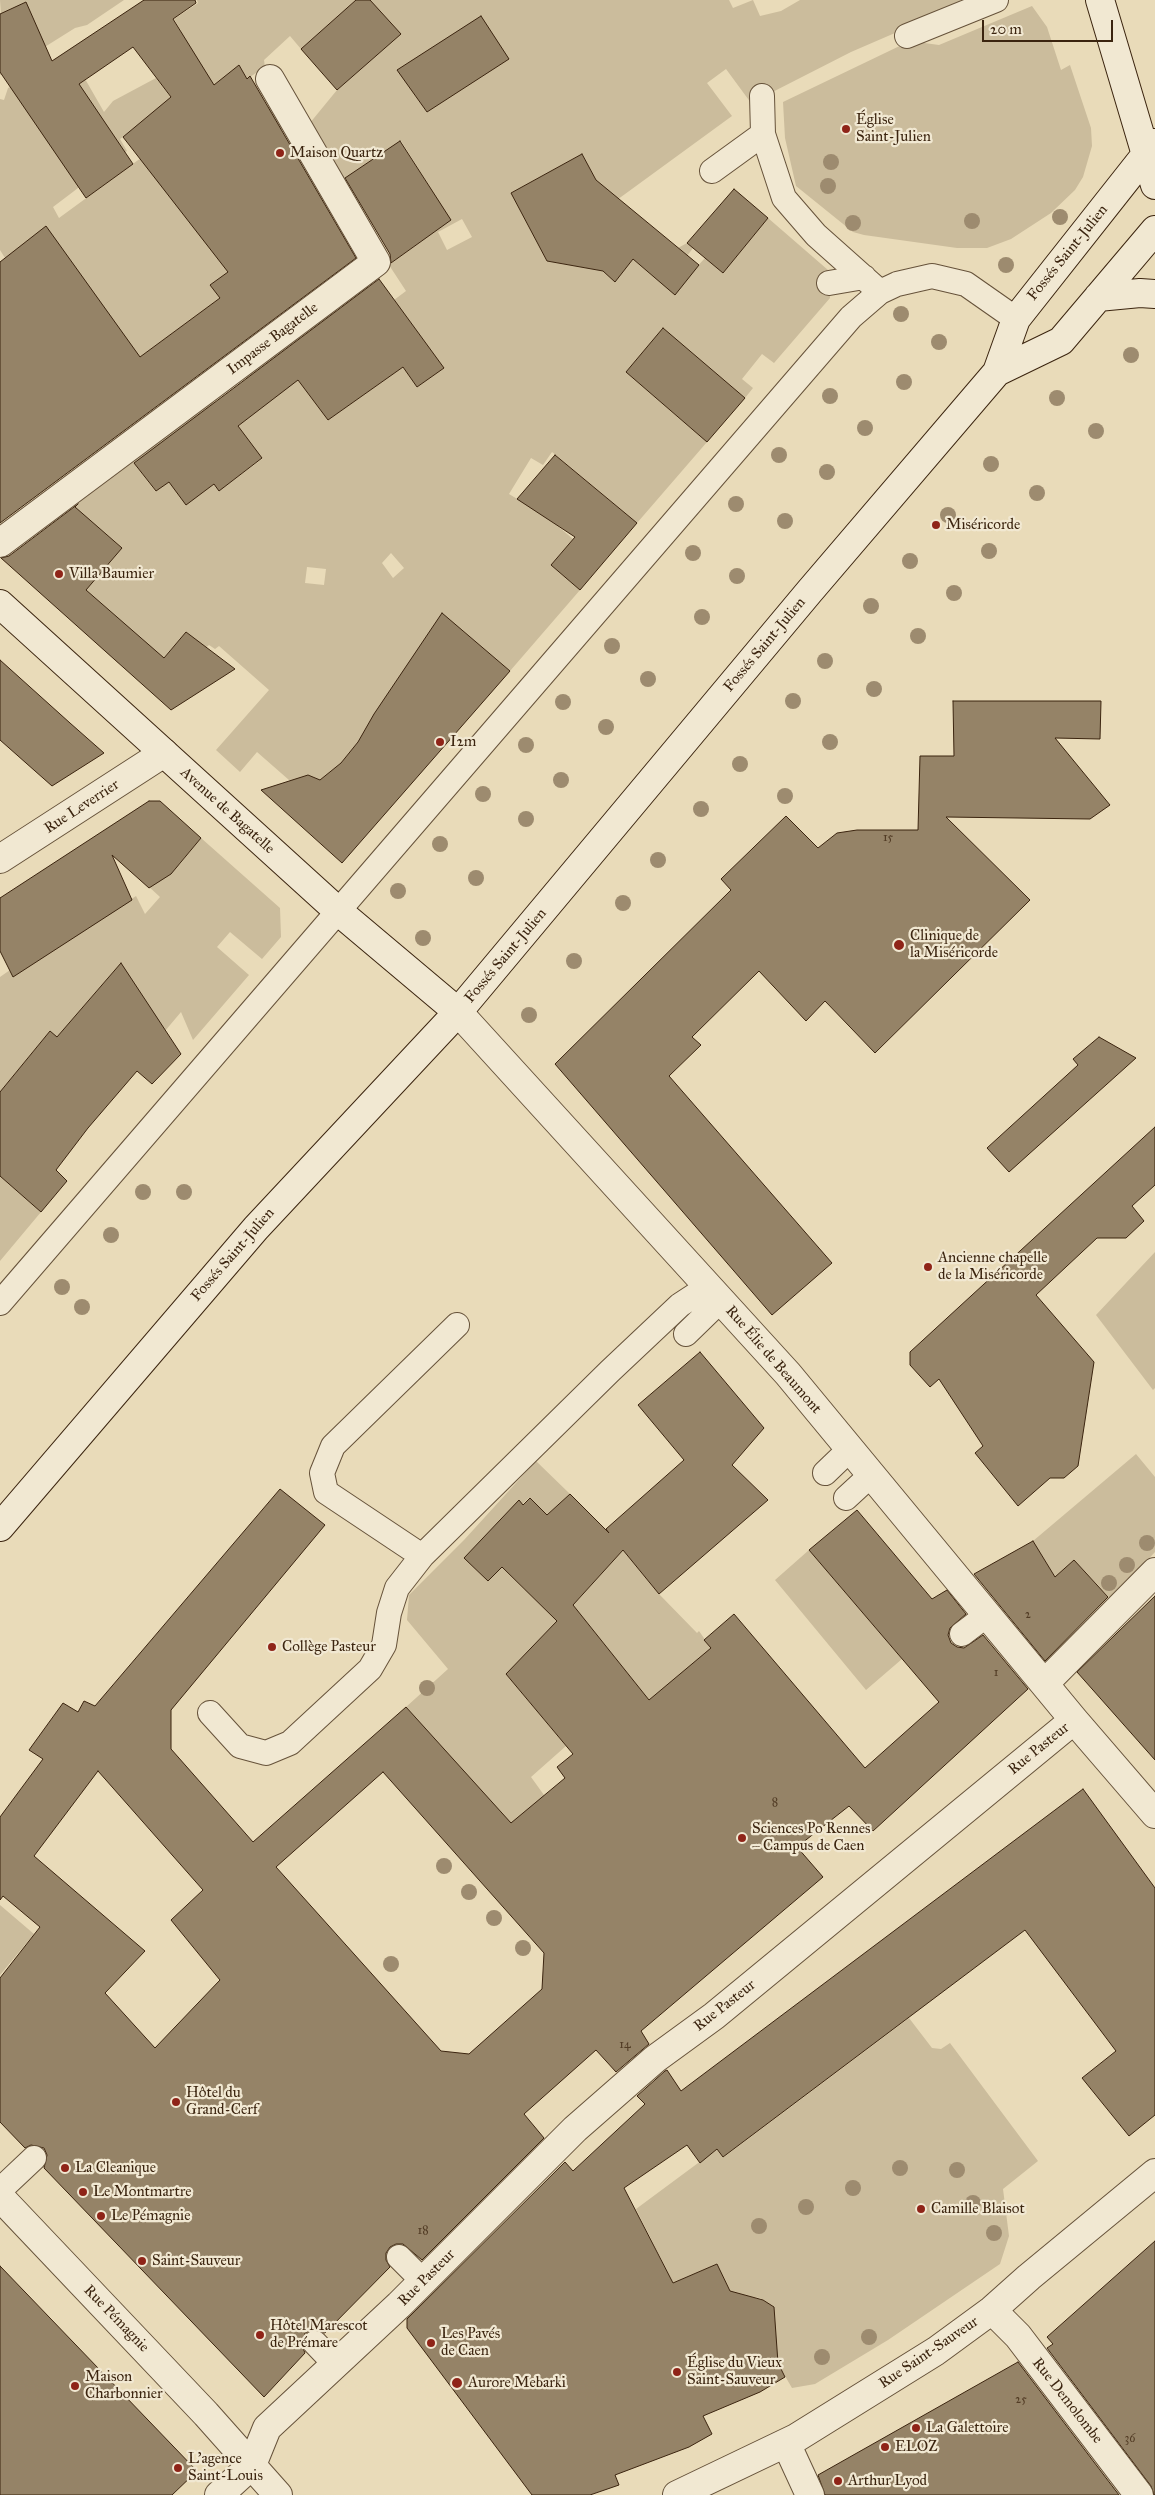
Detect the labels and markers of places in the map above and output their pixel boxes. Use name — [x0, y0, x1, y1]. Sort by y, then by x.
place label: Église Saint-Julien — [856, 111, 931, 146]
marker: Église Saint-Julien — [840, 123, 852, 135]
place label: Maison Quartz — [290, 144, 383, 162]
marker: Maison Quartz — [274, 147, 286, 159]
place label: Miséricorde — [946, 516, 1020, 534]
marker: Miséricorde — [930, 519, 942, 531]
place label: Villa Baumier — [69, 565, 154, 583]
marker: Villa Baumier — [53, 568, 65, 580]
place label: I2m — [450, 733, 476, 751]
marker: I2m — [434, 736, 446, 748]
place label: Clinique de la Miséricorde — [910, 927, 998, 962]
marker: Clinique de la Miséricorde — [892, 938, 906, 952]
place label: Ancienne chapelle de la Miséricorde — [938, 1249, 1048, 1284]
marker: Ancienne chapelle de la Miséricorde — [922, 1261, 934, 1273]
place label: Collège Pasteur — [282, 1638, 376, 1656]
marker: Collège Pasteur — [266, 1641, 278, 1653]
place label: Sciences Po Rennes – Campus de Caen — [752, 1820, 870, 1855]
marker: Sciences Po Rennes – Campus de Caen — [736, 1832, 748, 1844]
place label: Hôtel du Grand-Cerf — [186, 2084, 258, 2119]
marker: Hôtel du Grand-Cerf — [170, 2096, 182, 2108]
place label: La Cleanique — [75, 2159, 156, 2177]
marker: La Cleanique — [59, 2162, 71, 2174]
place label: Le Montmartre — [93, 2183, 192, 2201]
marker: Le Montmartre — [77, 2186, 89, 2198]
place label: Camille Blaisot — [931, 2200, 1025, 2218]
marker: Camille Blaisot — [915, 2203, 927, 2215]
place label: Le Pémagnie — [111, 2207, 190, 2225]
marker: Le Pémagnie — [95, 2210, 107, 2222]
place label: Saint-Sauveur — [152, 2252, 240, 2270]
marker: Saint-Sauveur — [136, 2255, 148, 2267]
place label: Hôtel Marescot de Prémare — [270, 2317, 368, 2352]
place label: Les Pavés de Caen — [441, 2325, 500, 2360]
marker: Hôtel Marescot de Prémare — [254, 2329, 266, 2341]
marker: Les Pavés de Caen — [425, 2337, 437, 2349]
place label: Église du Vieux Saint-Sauveur — [687, 2354, 782, 2389]
marker: Église du Vieux Saint-Sauveur — [671, 2366, 683, 2378]
place label: Maison Charbonnier — [85, 2368, 163, 2403]
place label: Aurore Mebarki — [468, 2374, 566, 2392]
marker: Aurore Mebarki — [450, 2376, 464, 2390]
marker: Maison Charbonnier — [69, 2380, 81, 2392]
place label: La Galettoire — [926, 2419, 1008, 2437]
marker: La Galettoire — [910, 2422, 922, 2434]
place label: ELOZ — [895, 2438, 938, 2456]
marker: ELOZ — [879, 2441, 891, 2453]
place label: L'agence Saint-Louis — [188, 2450, 263, 2485]
marker: L'agence Saint-Louis — [172, 2462, 184, 2474]
place label: Arthur Lyod — [848, 2472, 927, 2490]
marker: Arthur Lyod — [832, 2475, 844, 2487]

